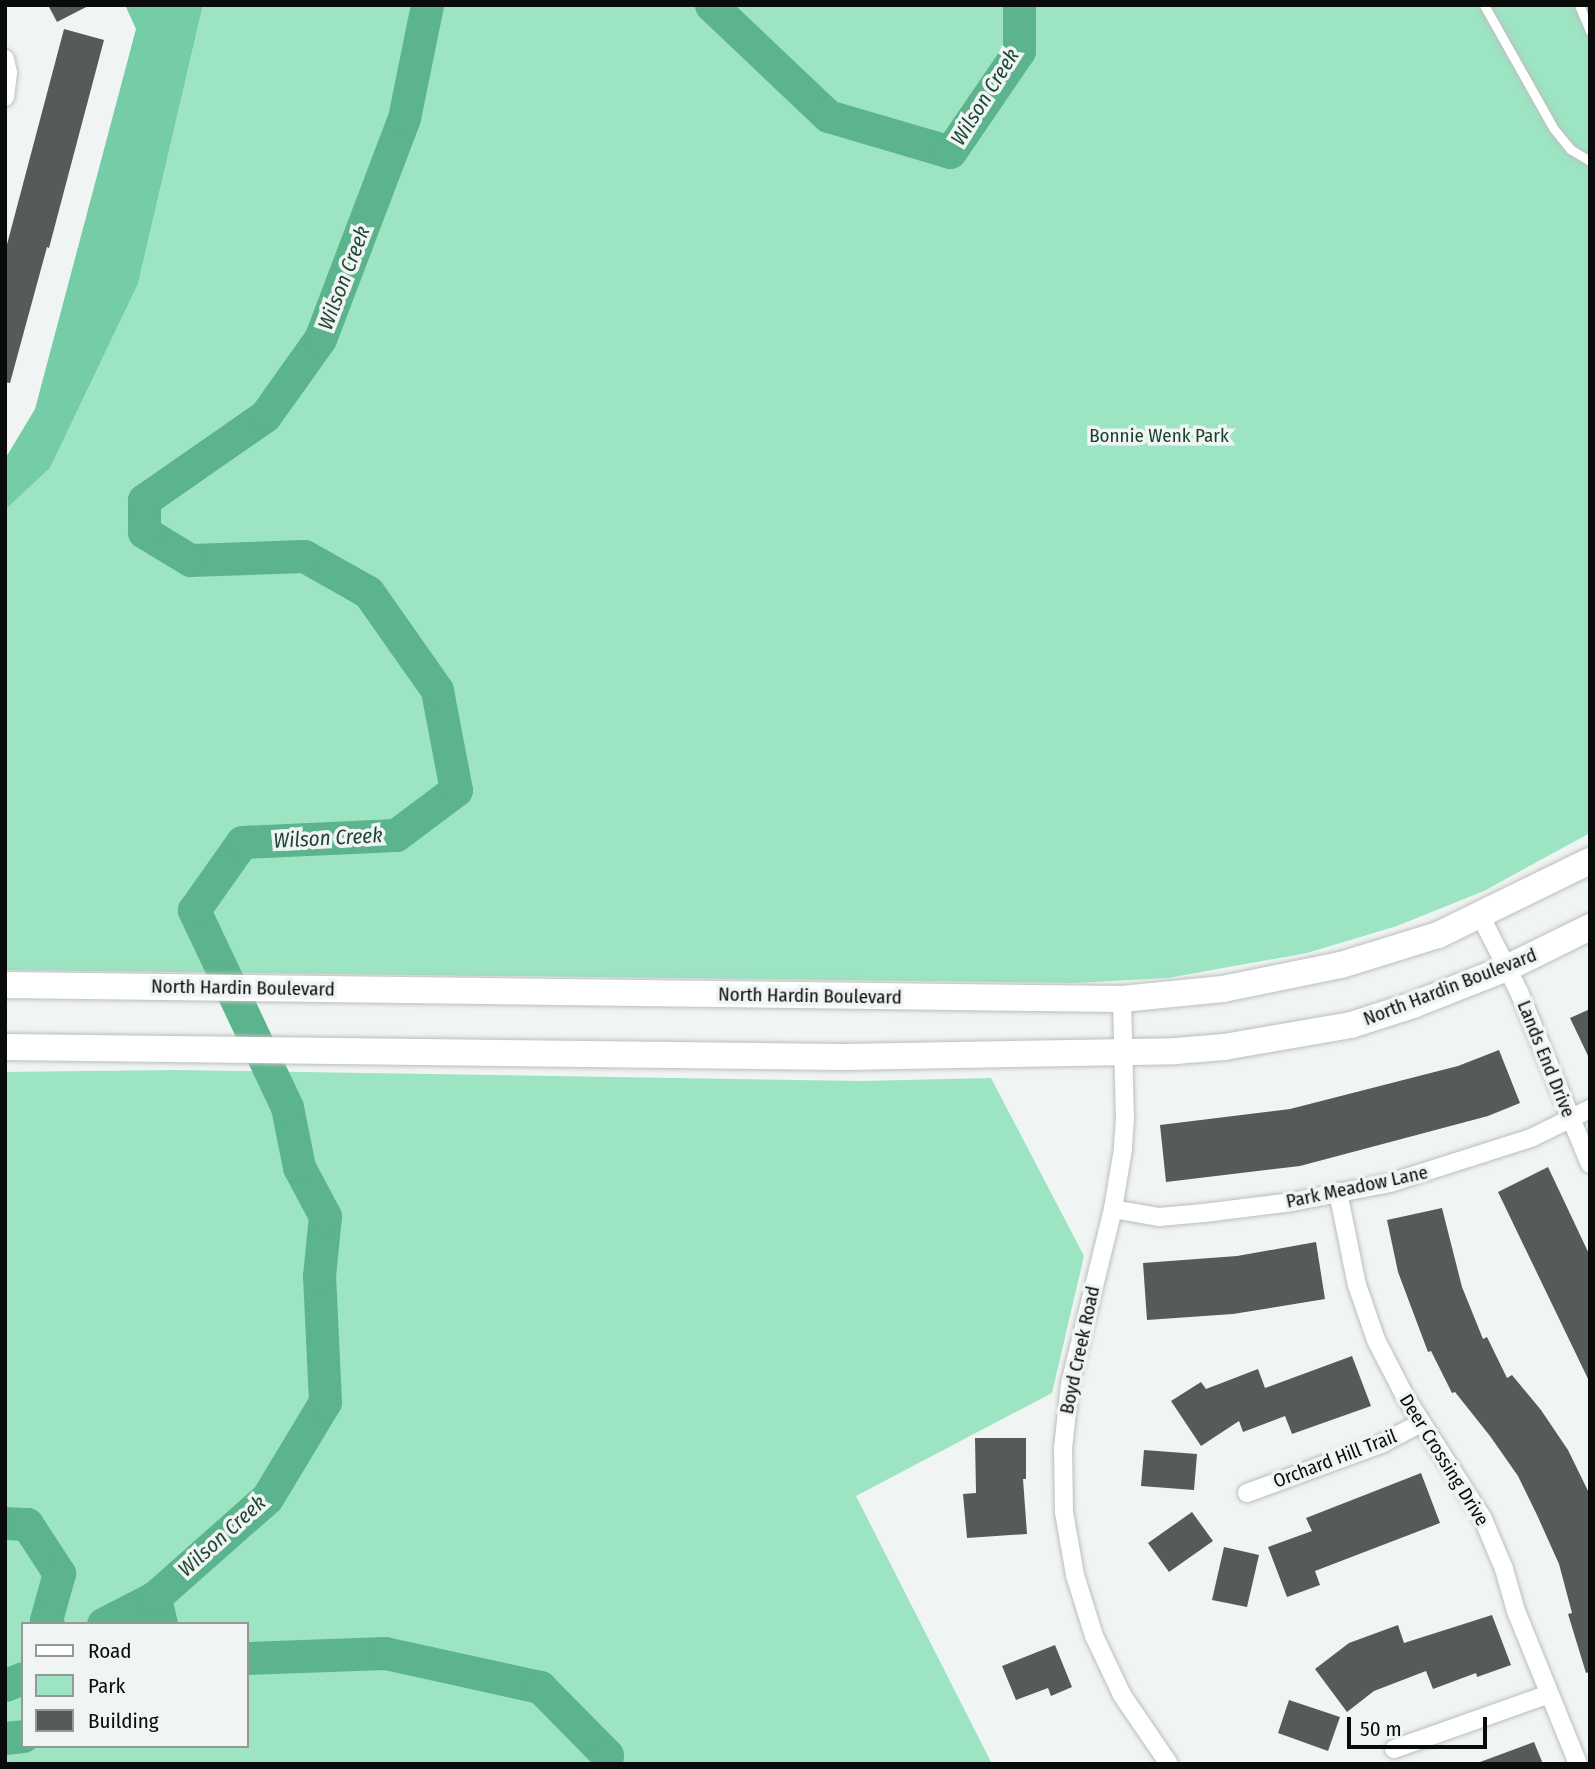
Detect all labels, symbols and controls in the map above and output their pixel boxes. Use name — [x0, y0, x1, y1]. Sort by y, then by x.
water label: Wilson Creek — [945, 44, 1025, 150]
water label: Wilson Creek — [313, 222, 375, 334]
park label: Bonnie Wenk Park — [1089, 425, 1229, 447]
water label: Wilson Creek — [273, 823, 383, 853]
street label: North Hardin Boulevard — [1360, 943, 1540, 1031]
street label: North Hardin Boulevard — [151, 975, 335, 1001]
street label: North Hardin Boulevard — [718, 983, 902, 1009]
street label: Lands End Drive — [1512, 997, 1580, 1121]
street label: Park Meadow Lane — [1284, 1161, 1430, 1213]
street label: Boyd Creek Road — [1055, 1284, 1105, 1416]
street label: Deer Crossing Drive — [1394, 1390, 1494, 1530]
street label: Orchard Hill Trail — [1270, 1425, 1400, 1493]
water label: Wilson Creek — [173, 1490, 271, 1582]
legend — [21, 1622, 248, 1748]
text: Road — [88, 1638, 132, 1664]
text: Park — [88, 1673, 125, 1699]
scale bar — [1350, 1702, 1490, 1746]
text: Building — [88, 1708, 159, 1734]
text: 50 m — [1360, 1716, 1402, 1742]

